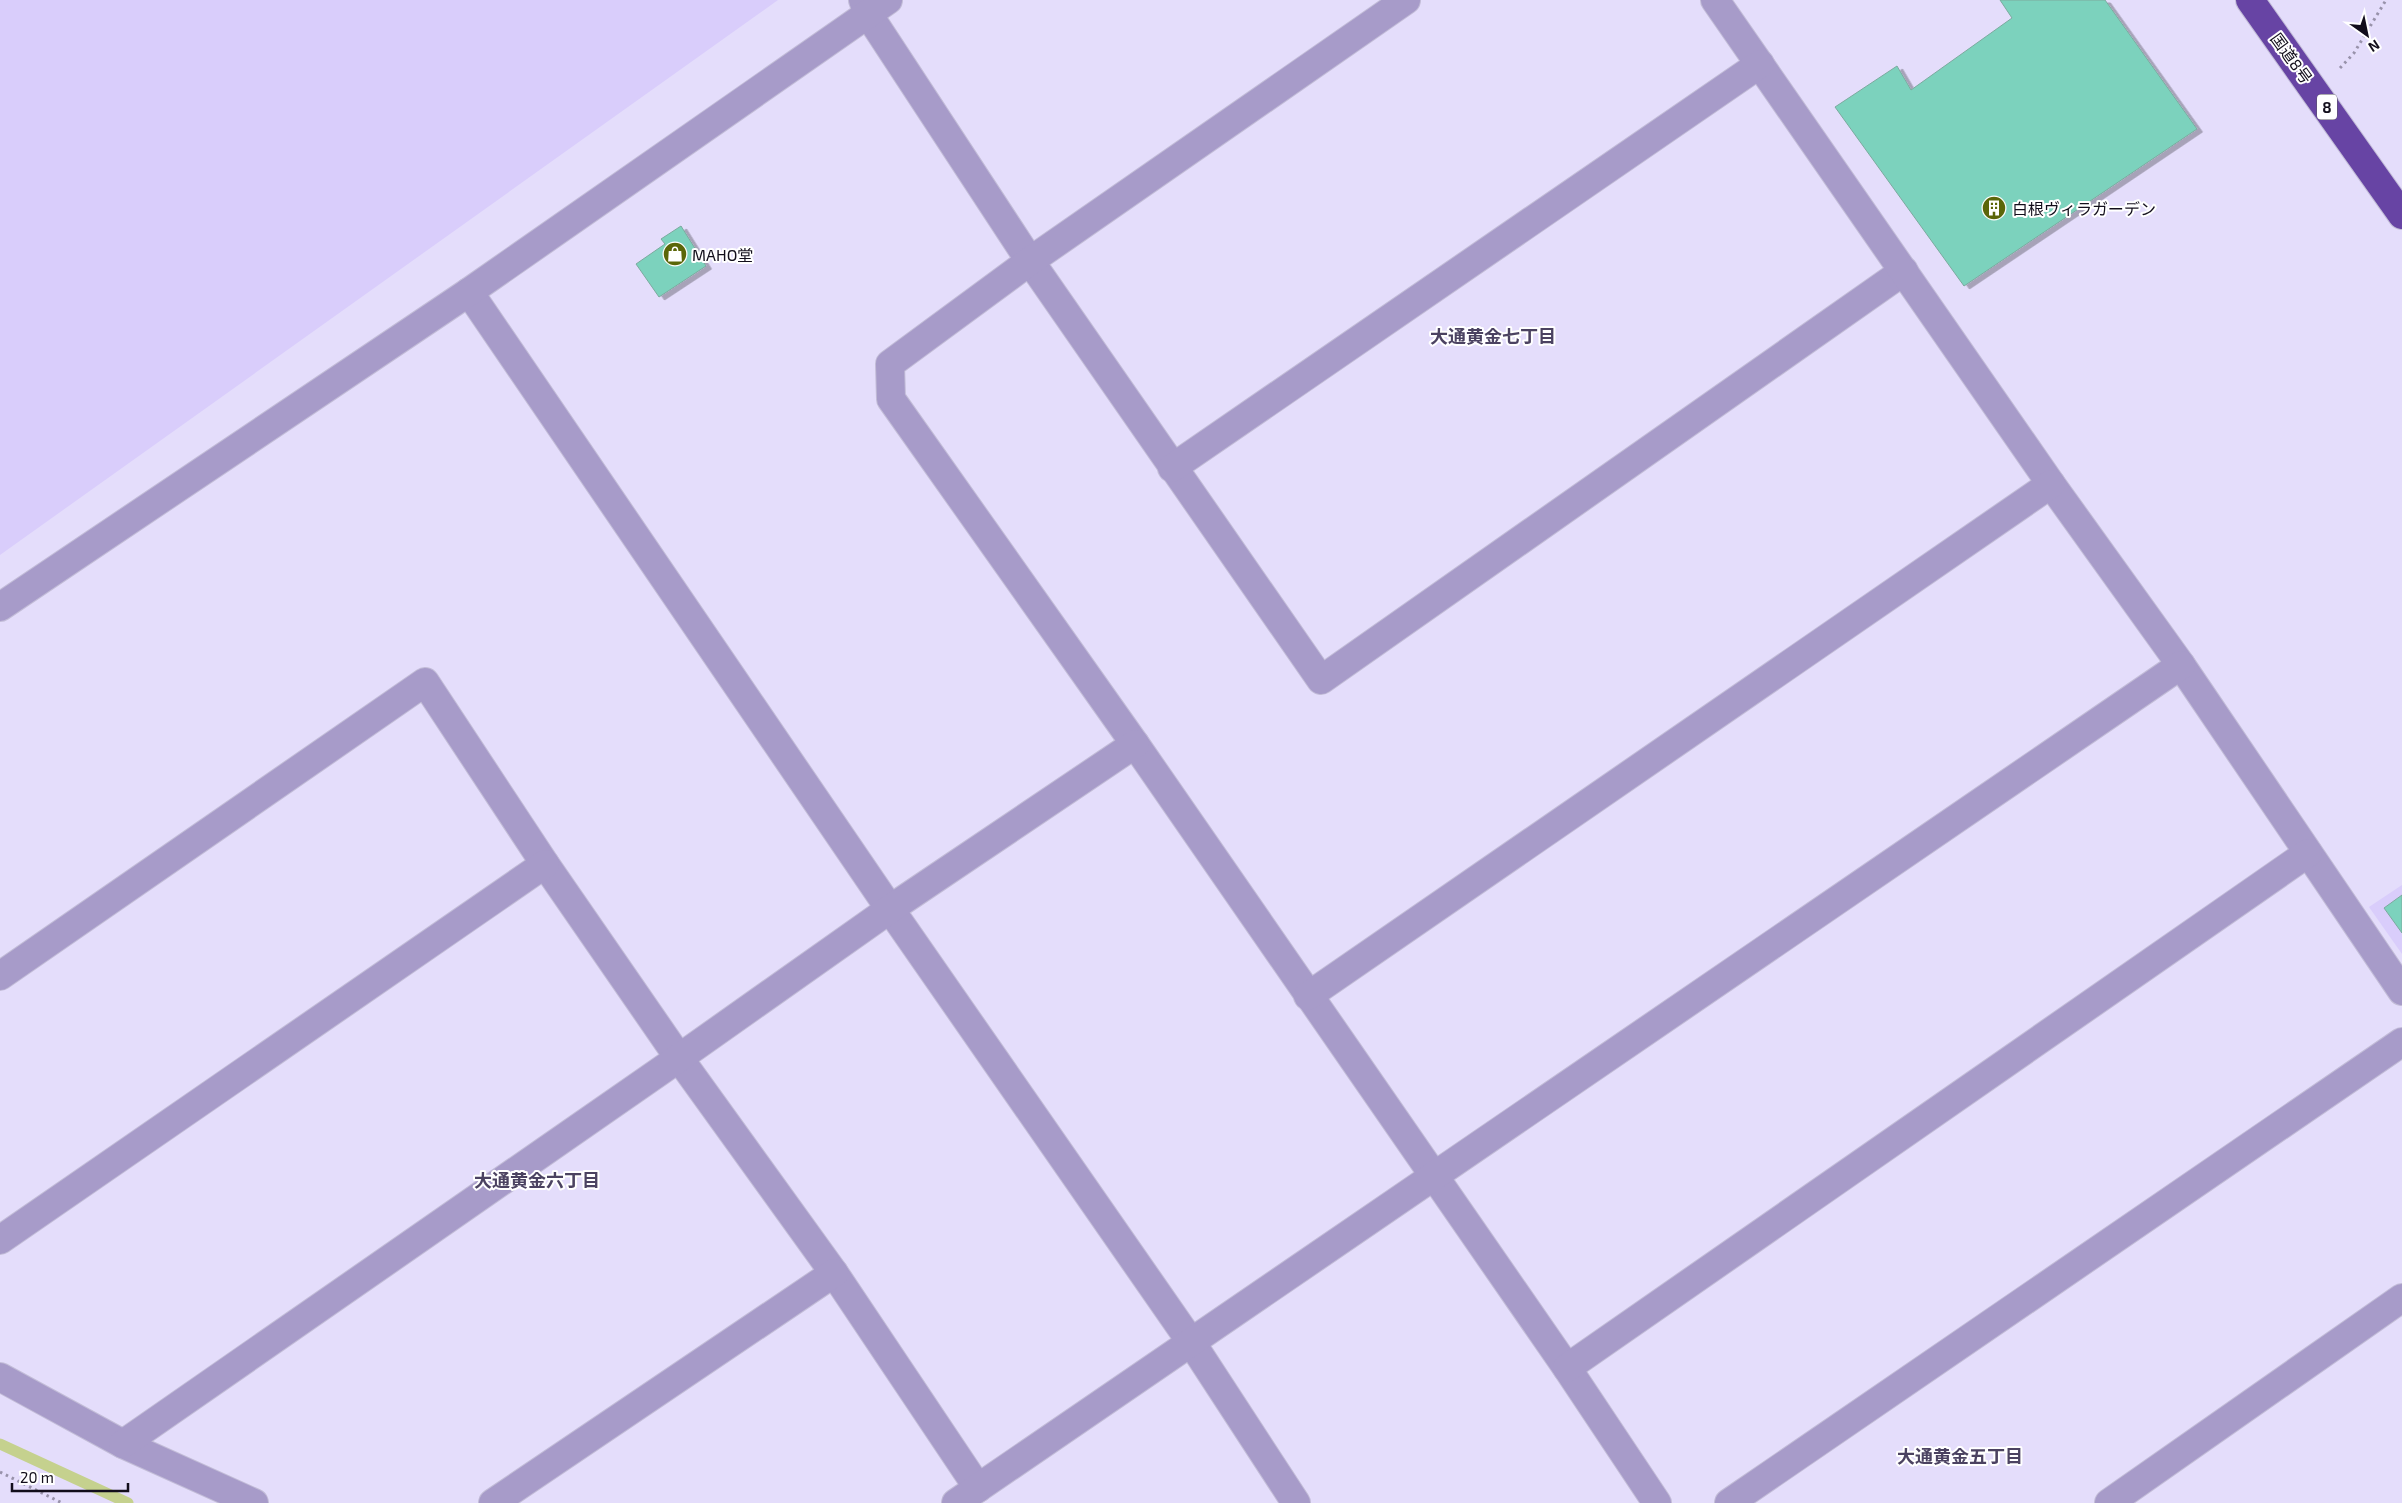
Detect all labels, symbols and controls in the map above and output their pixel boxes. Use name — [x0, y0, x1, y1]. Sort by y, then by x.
north arrow — [2342, 10, 2392, 60]
street label: 国道8号 — [2267, 29, 2317, 87]
text: N — [2365, 36, 2383, 56]
road number: 8 — [2317, 94, 2337, 120]
building icon: 白根ヴィラガーデン — [1981, 195, 2007, 221]
place label: 白根ヴィラガーデン — [2012, 199, 2156, 218]
shop icon: MAHO堂 — [662, 241, 688, 267]
place label: MAHO堂 — [692, 245, 753, 264]
district label: 大通黄金七丁目 — [1430, 325, 1556, 347]
district label: 大通黄金六丁目 — [474, 1169, 600, 1191]
district label: 大通黄金五丁目 — [1897, 1445, 2023, 1467]
scale bar — [12, 1460, 129, 1492]
text: 20 m — [20, 1468, 54, 1486]

